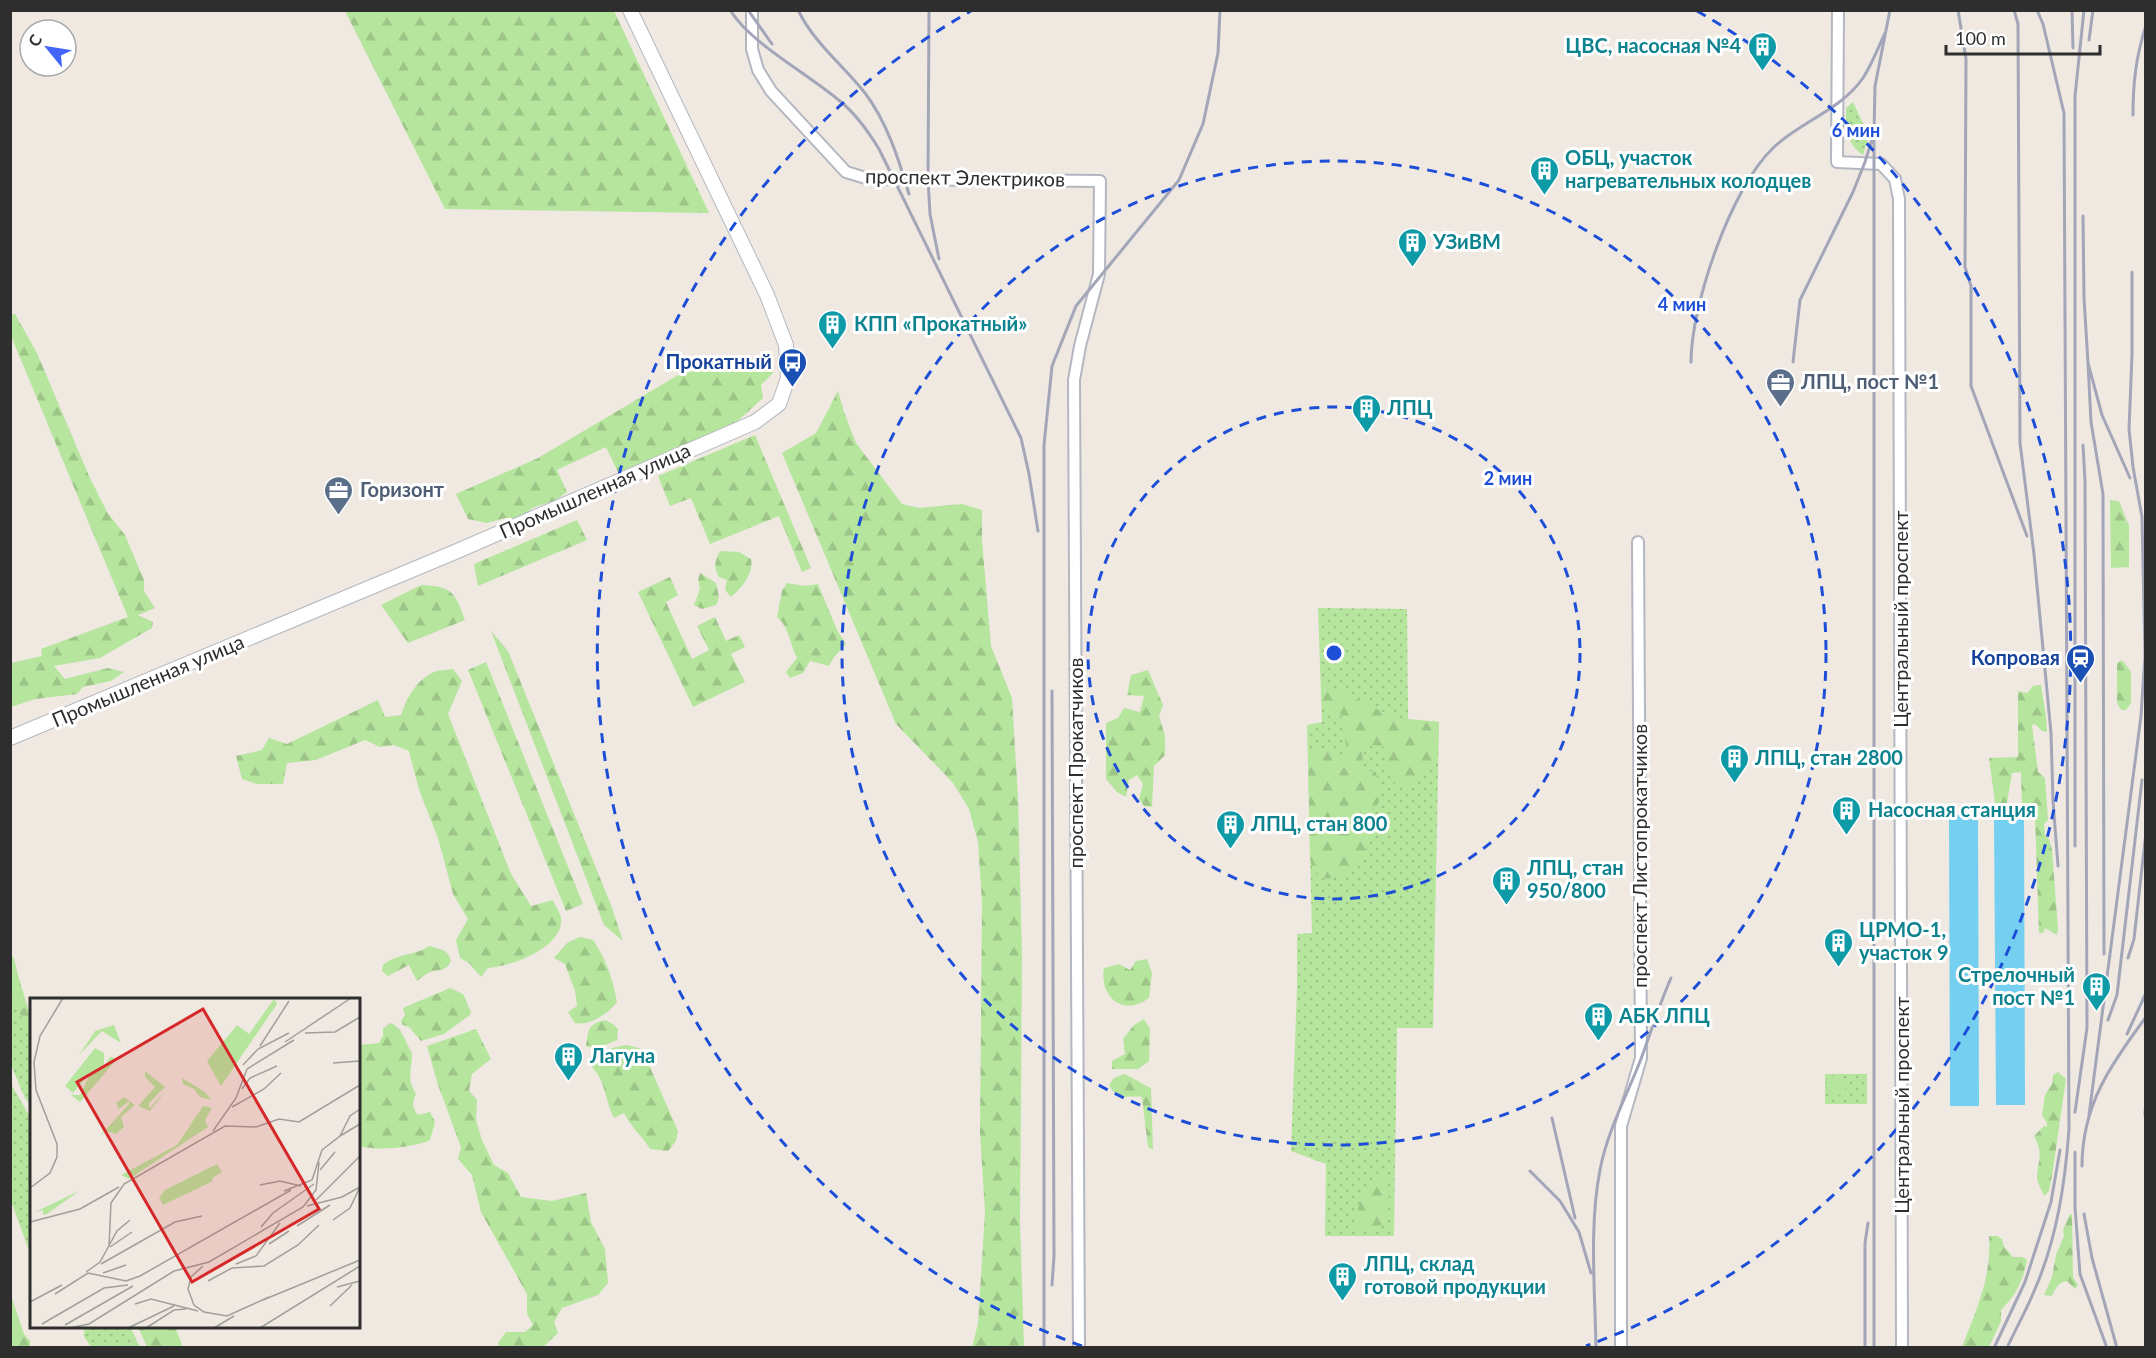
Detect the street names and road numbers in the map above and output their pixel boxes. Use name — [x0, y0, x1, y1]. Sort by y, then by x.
street label: проспект Электриков — [865, 163, 1065, 191]
street label: Промышленная улица — [495, 437, 694, 543]
street label: Центральный проспект — [1888, 510, 1912, 728]
street label: Промышленная улица — [48, 629, 247, 731]
street label: проспект Прокатчиков — [1063, 657, 1087, 869]
street label: проспект Листопрокатчиков — [1627, 724, 1651, 988]
street label: Центральный проспект — [1889, 996, 1913, 1214]

